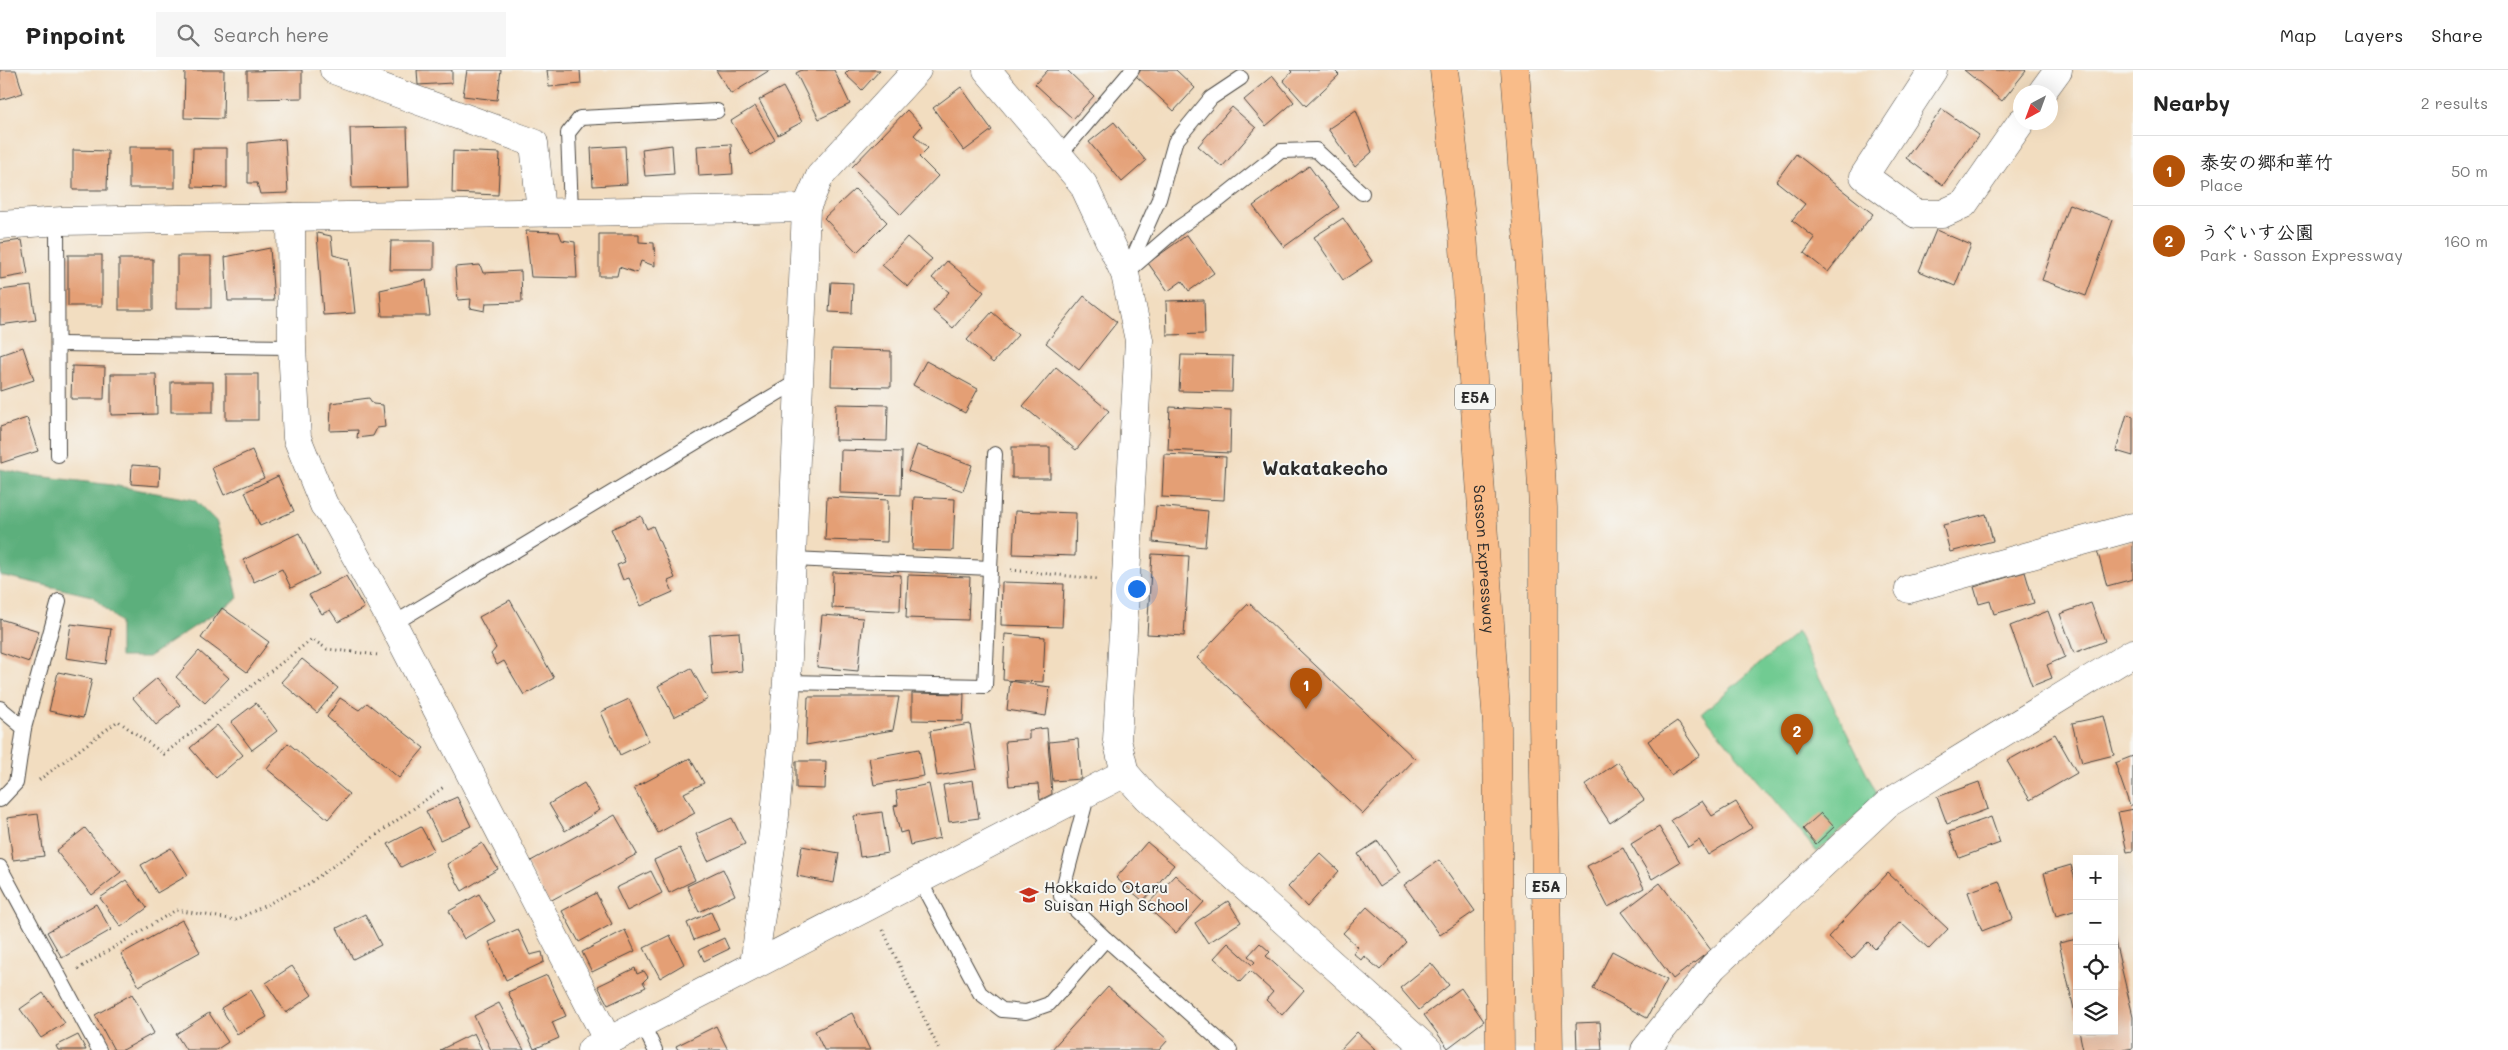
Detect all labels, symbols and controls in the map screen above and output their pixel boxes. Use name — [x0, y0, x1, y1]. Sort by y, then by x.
search box — [156, 12, 506, 57]
text: Pinpoint — [25, 19, 126, 50]
icon: search — [174, 21, 202, 49]
text: Search here — [214, 22, 329, 47]
text: Map — [2280, 23, 2316, 47]
text: Layers — [2344, 23, 2403, 47]
text: Share — [2431, 23, 2483, 47]
north arrow — [2013, 85, 2058, 130]
text: Nearby — [2153, 89, 2230, 116]
text: 2 results — [2421, 92, 2488, 113]
text: 泰安の郷和華竹 — [2200, 149, 2333, 174]
text: 1 — [2165, 160, 2173, 181]
text: 50 m — [2451, 160, 2488, 181]
text: Place — [2200, 174, 2243, 195]
text: うぐいす公園 — [2200, 219, 2314, 244]
text: 2 — [2165, 230, 2173, 251]
text: 160 m — [2443, 230, 2488, 251]
text: Park · Sasson Expressway — [2200, 244, 2403, 265]
road number: E5A — [1455, 384, 1495, 410]
district label: Wakatakecho — [1262, 455, 1388, 480]
street label: Sasson Expressway — [1470, 484, 1501, 634]
your location — [1124, 576, 1150, 602]
pin: 1 — [1290, 668, 1322, 709]
pin: 2 — [1781, 714, 1813, 755]
map controls — [2073, 855, 2118, 1035]
button: + — [2073, 855, 2118, 900]
road number: E5A — [1526, 874, 1566, 898]
place label: Hokkaido Otaru Suisan High School — [1044, 876, 1189, 915]
school or university icon: Hokkaido Otaru Suisan High School — [1018, 884, 1040, 906]
button: − — [2073, 900, 2118, 945]
button: locate — [2073, 945, 2118, 990]
button: layers — [2073, 990, 2118, 1035]

